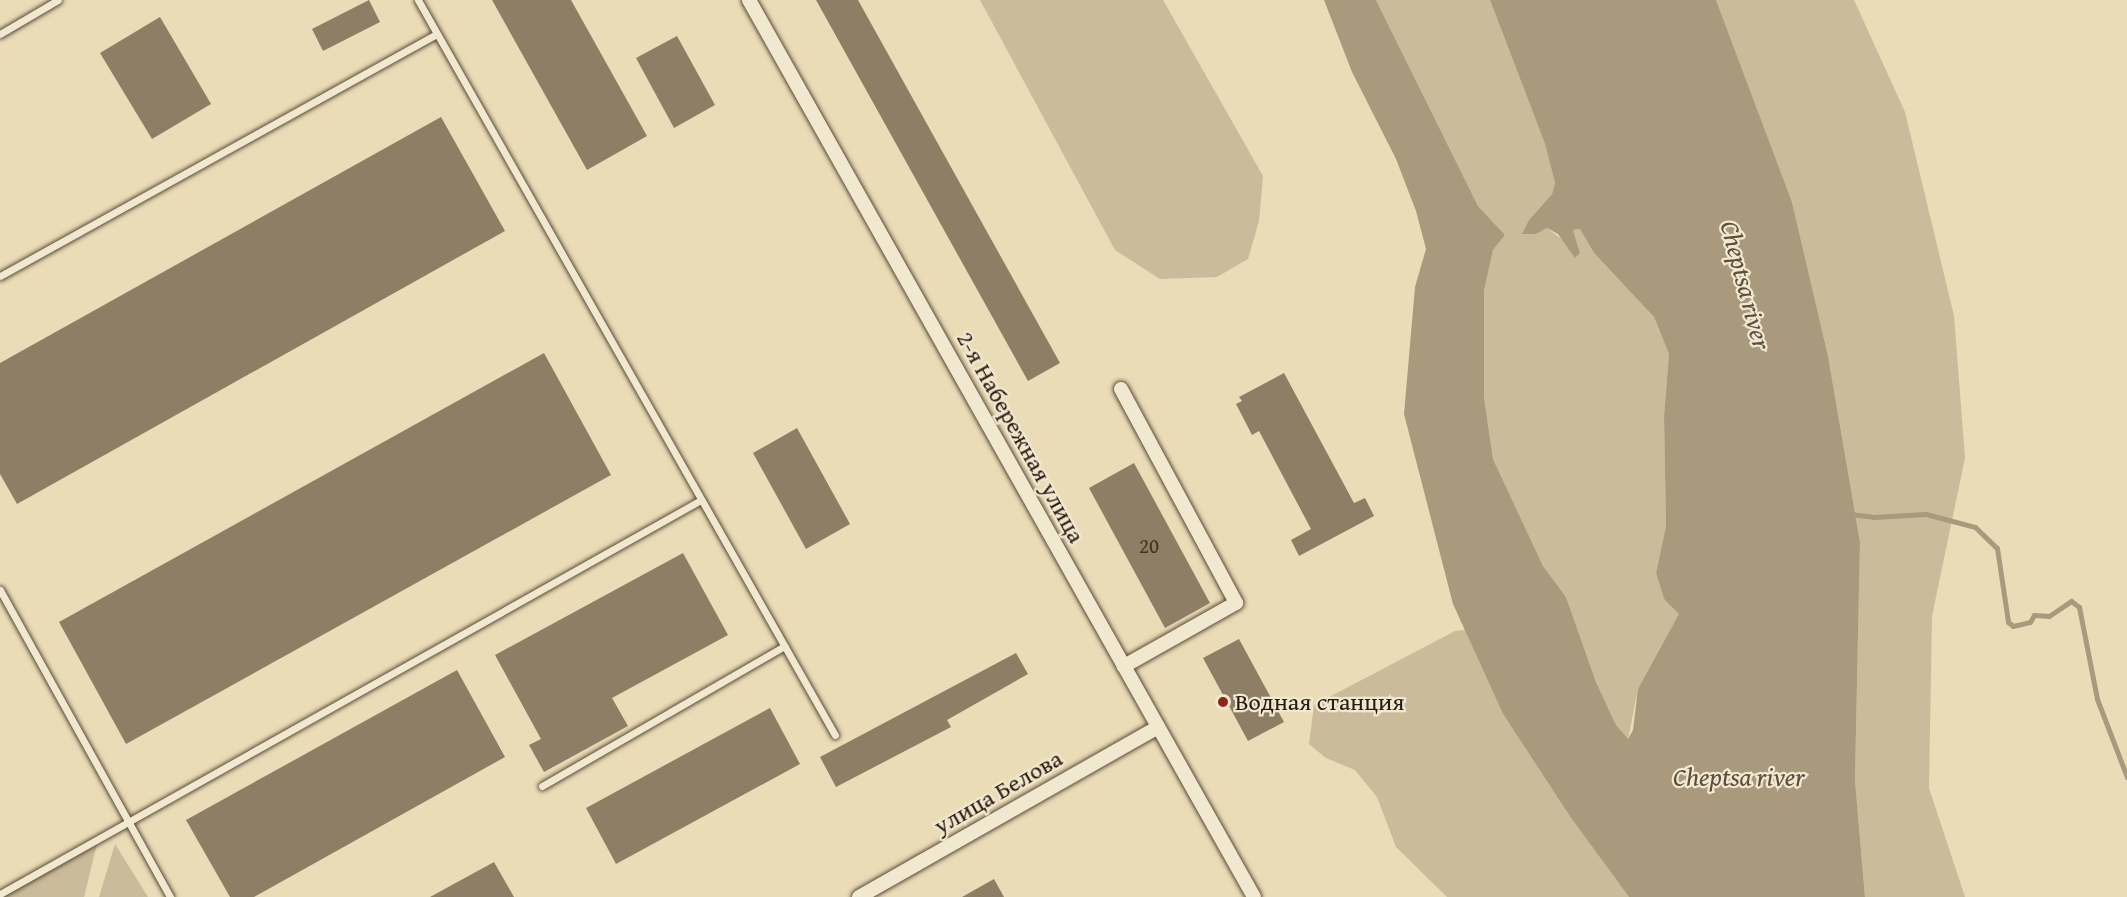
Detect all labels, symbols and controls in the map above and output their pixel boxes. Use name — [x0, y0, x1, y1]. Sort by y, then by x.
water label: Cheptsa river — [1714, 217, 1778, 353]
street label: 2-я Набережная улица — [951, 326, 1091, 548]
house number: 20 — [1139, 533, 1159, 559]
place label: Водная станция — [1235, 688, 1404, 716]
marker: Водная станция — [1216, 695, 1230, 709]
street label: улица Белова — [929, 744, 1067, 840]
water label: Cheptsa river — [1673, 761, 1805, 793]

